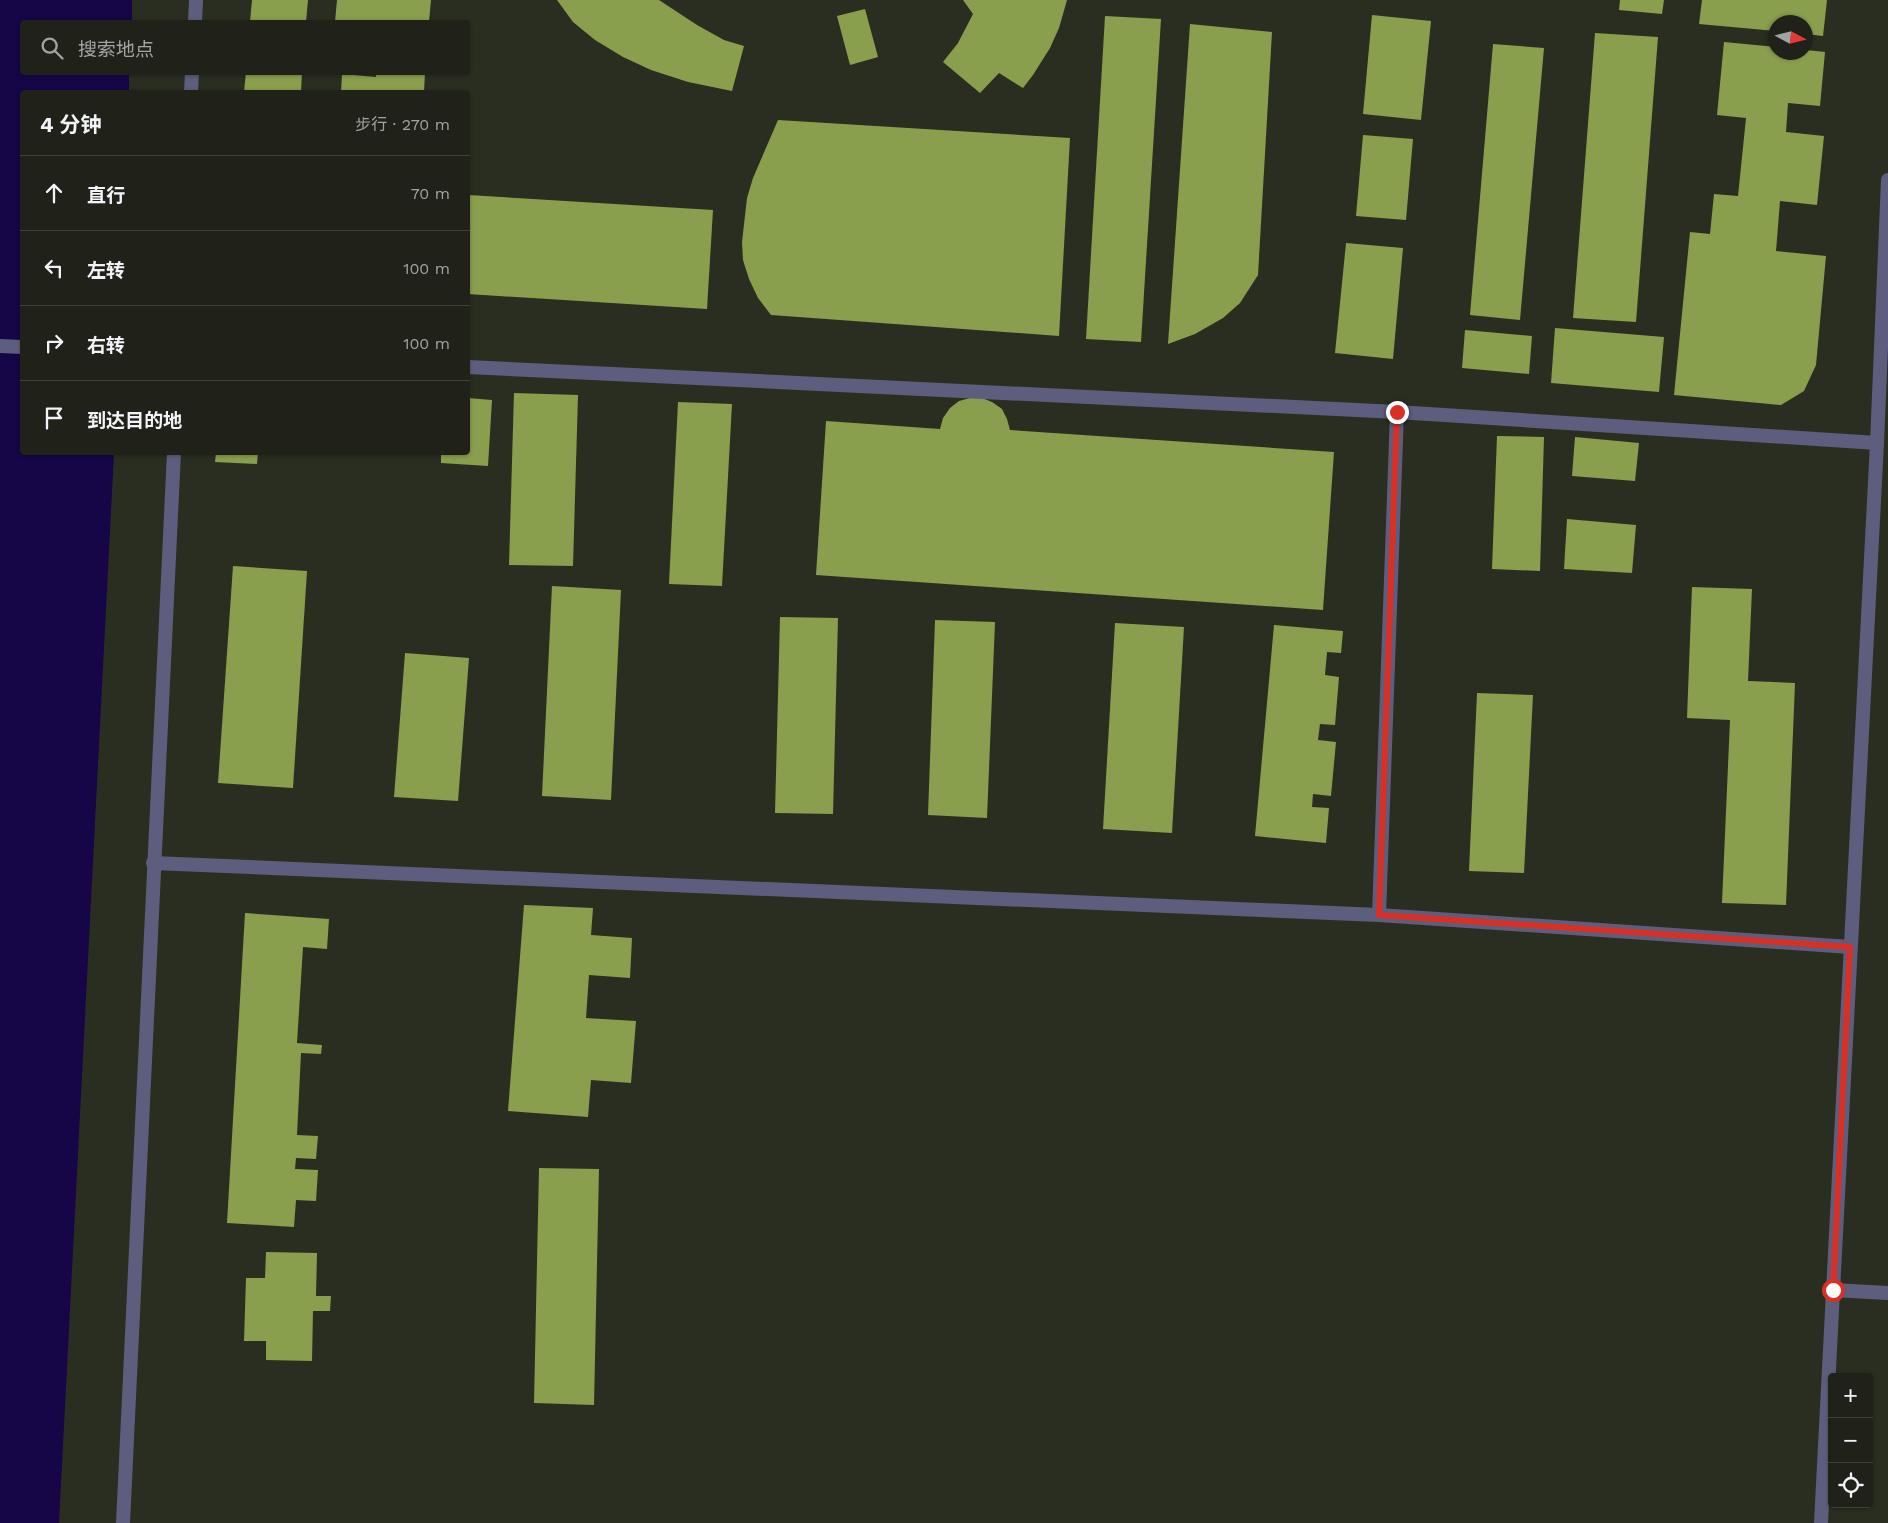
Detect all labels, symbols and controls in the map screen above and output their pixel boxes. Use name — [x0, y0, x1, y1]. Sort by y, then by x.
north arrow — [1768, 15, 1813, 60]
search box — [20, 20, 470, 75]
icon: search — [38, 34, 66, 62]
text: 搜索地点 — [78, 38, 154, 61]
text: 4 分钟 — [40, 112, 102, 137]
text: 步行 · 270 m — [355, 115, 450, 134]
icon: ahead — [40, 179, 68, 207]
text: 直行 — [87, 184, 125, 207]
text: 70 m — [411, 184, 450, 203]
icon: left — [40, 254, 68, 282]
text: 左转 — [87, 259, 125, 282]
text: 100 m — [403, 259, 450, 278]
icon: right — [40, 329, 68, 357]
text: 右转 — [87, 334, 125, 357]
text: 100 m — [403, 334, 450, 353]
route end — [1386, 401, 1409, 424]
icon: arrive — [40, 404, 68, 432]
text: 到达目的地 — [87, 409, 182, 432]
route start — [1822, 1279, 1845, 1302]
map controls — [1828, 1373, 1873, 1508]
button: + — [1828, 1373, 1873, 1418]
button: − — [1828, 1418, 1873, 1463]
button: locate — [1828, 1463, 1873, 1508]

